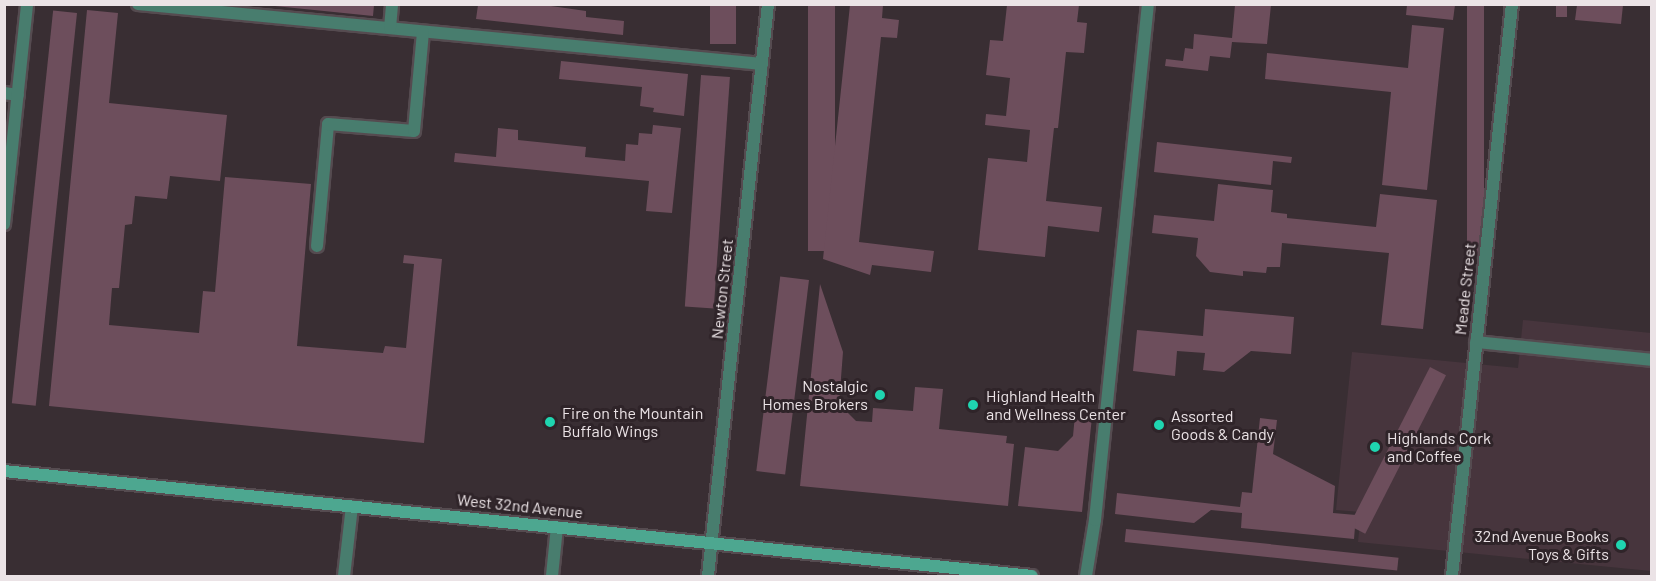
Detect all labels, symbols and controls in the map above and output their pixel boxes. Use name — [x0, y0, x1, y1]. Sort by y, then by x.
street label: Newton Street — [707, 238, 737, 340]
street label: Meade Street — [1451, 242, 1479, 336]
place label: Nostalgic Homes Brokers — [762, 376, 868, 414]
place label: Highland Health and Wellness Center — [986, 386, 1126, 424]
marker: Nostalgic Homes Brokers — [873, 388, 887, 402]
marker: Highland Health and Wellness Center — [964, 396, 982, 414]
place label: Fire on the Mountain Buffalo Wings — [562, 403, 703, 441]
place label: Assorted Goods & Candy — [1171, 406, 1274, 444]
marker: Fire on the Mountain Buffalo Wings — [543, 415, 557, 429]
marker: Assorted Goods & Candy — [1152, 418, 1166, 432]
place label: Highlands Cork and Coffee — [1387, 428, 1491, 466]
marker: Highlands Cork and Coffee — [1368, 440, 1382, 454]
street label: West 32nd Avenue — [456, 490, 584, 522]
place label: 32nd Avenue Books Toys & Gifts — [1475, 526, 1609, 564]
marker: 32nd Avenue Books Toys & Gifts — [1614, 538, 1628, 552]

